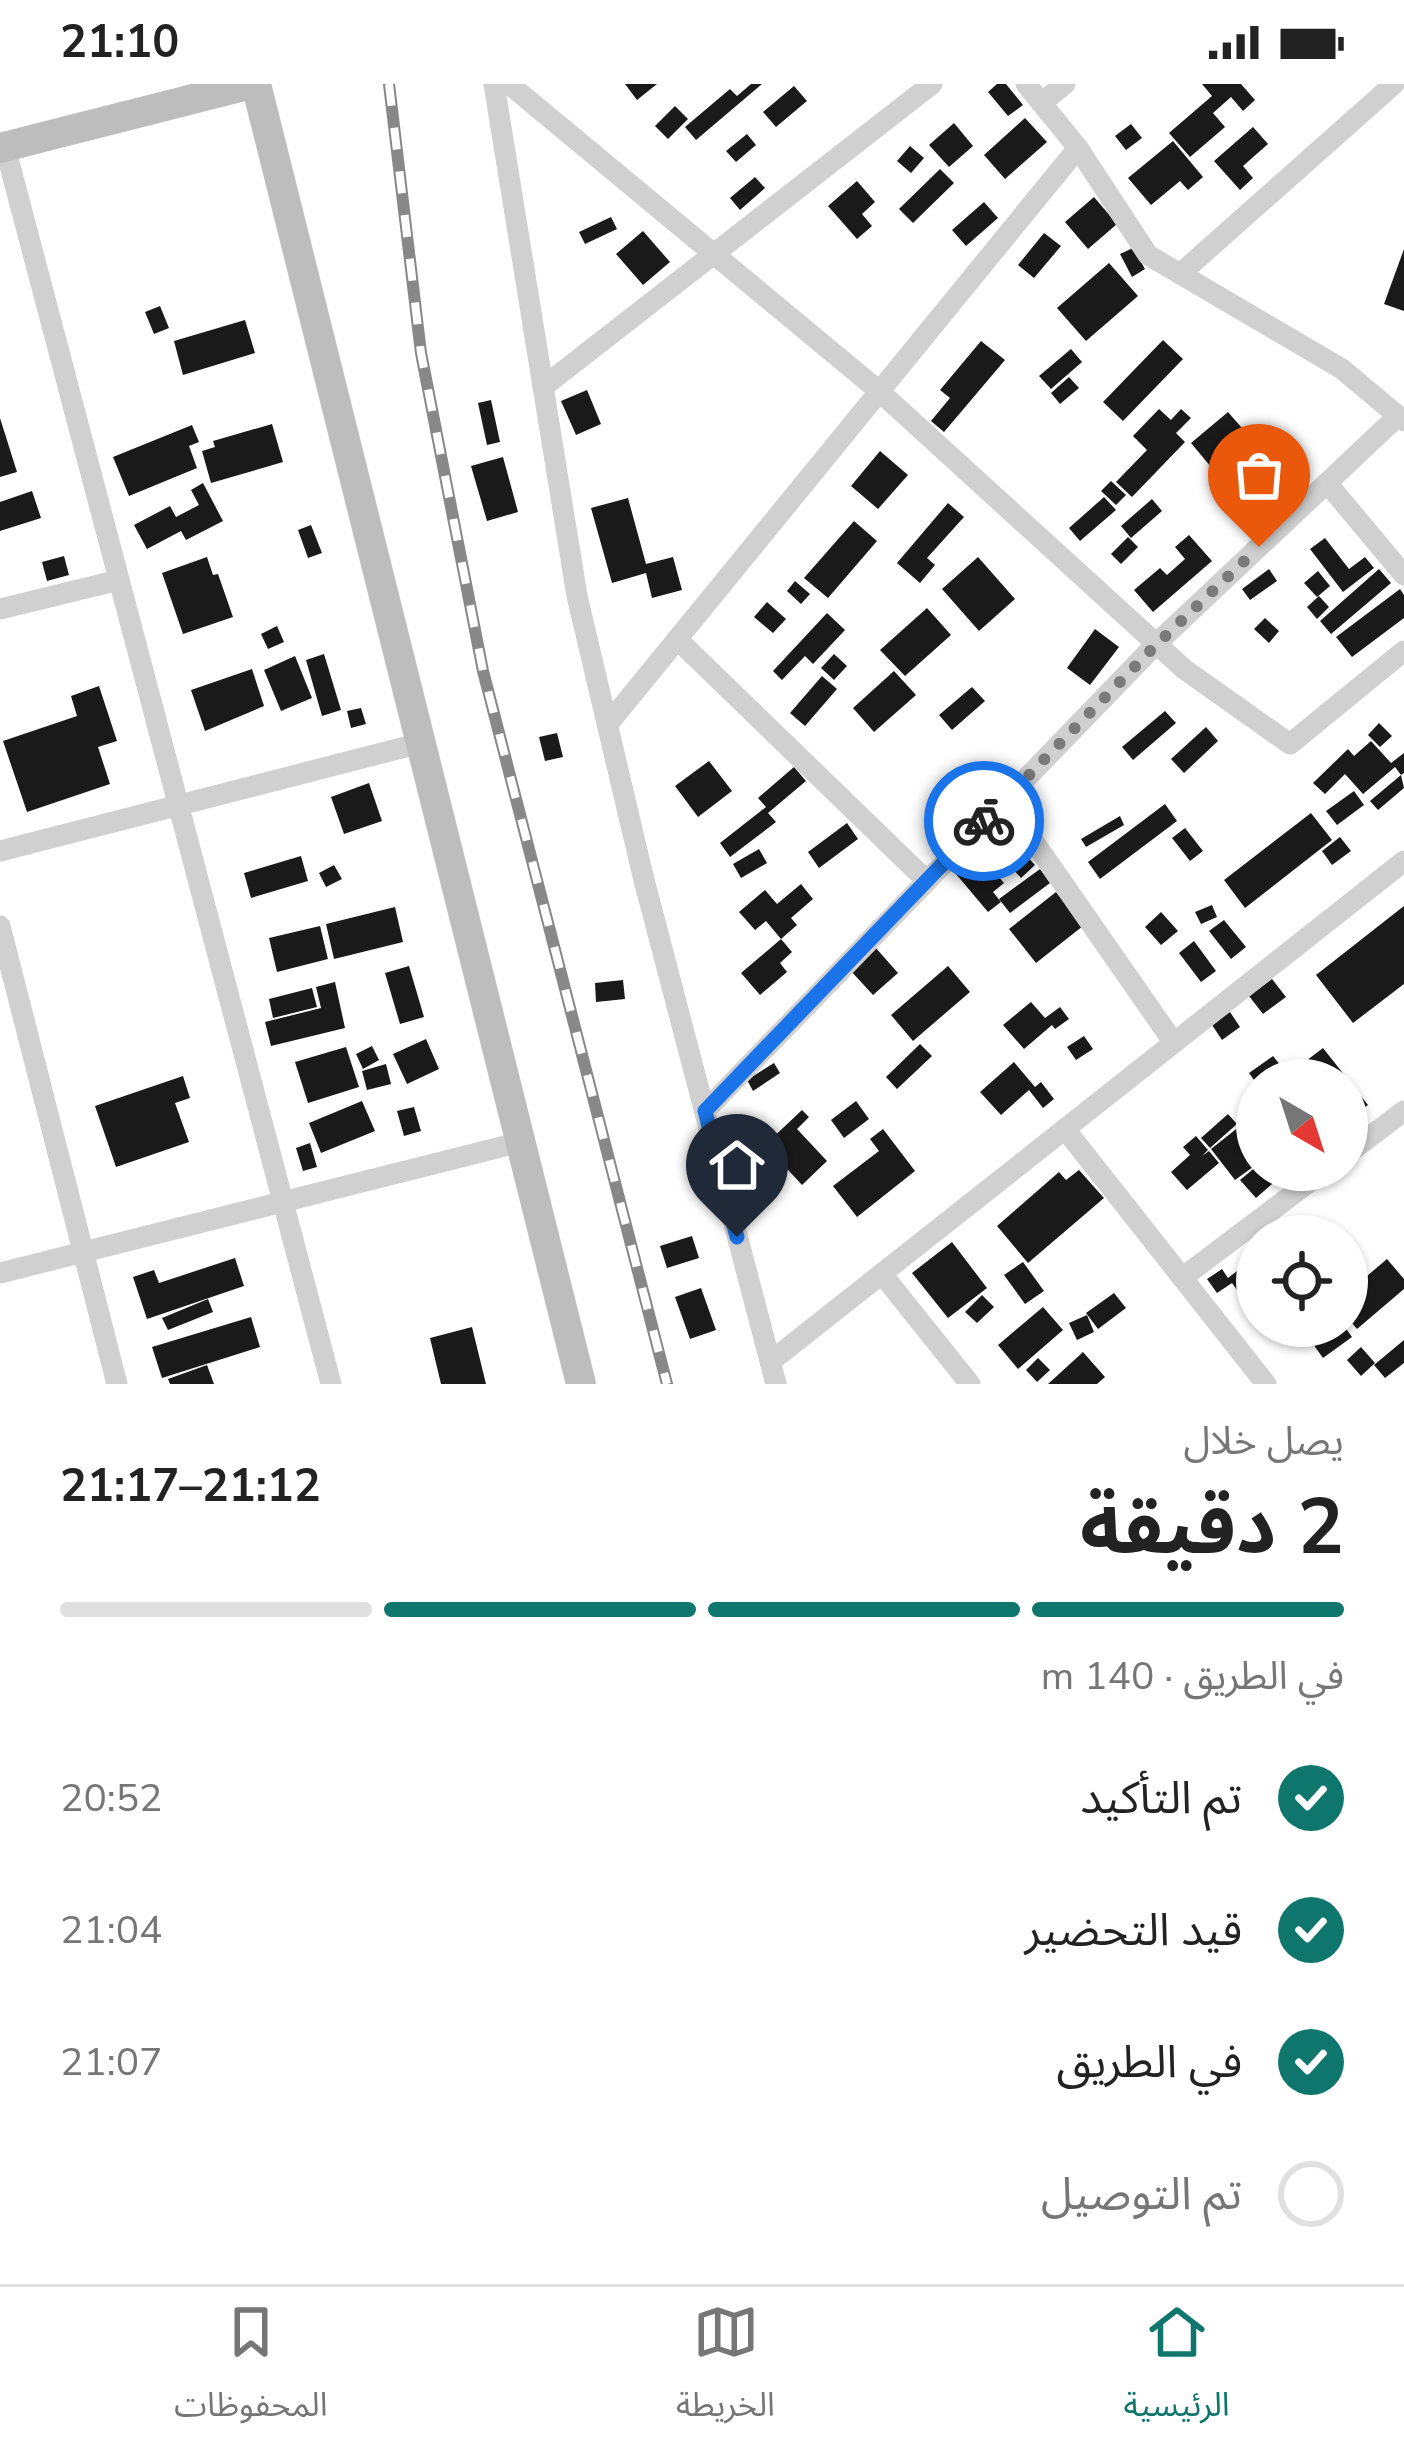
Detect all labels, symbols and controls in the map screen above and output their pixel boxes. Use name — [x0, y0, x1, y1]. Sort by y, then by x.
text: 21:10 — [60, 12, 179, 73]
pin — [1208, 424, 1310, 547]
icon: bag — [1226, 442, 1292, 508]
courier — [924, 761, 1044, 881]
icon: bike — [951, 788, 1017, 854]
north arrow — [1236, 1059, 1368, 1191]
map controls — [1236, 1059, 1368, 1347]
pin — [686, 1114, 788, 1237]
icon: home — [704, 1132, 770, 1198]
button: locate — [1236, 1215, 1368, 1347]
text: يصل خلال — [1183, 1415, 1344, 1468]
text: 21:12–21:17 — [60, 1456, 321, 1517]
text: 2 دقيقة — [1080, 1474, 1344, 1581]
text: في الطريق · 140 m — [1041, 1650, 1344, 1703]
icon: check — [1278, 1765, 1344, 1831]
text: تم التأكيد — [1080, 1768, 1242, 1829]
text: 20:52 — [60, 1772, 163, 1825]
icon: check — [1278, 1897, 1344, 1963]
text: قيد التحضير — [1024, 1900, 1242, 1961]
text: 21:04 — [60, 1904, 163, 1957]
icon: check — [1278, 2029, 1344, 2095]
text: في الطريق — [1057, 2032, 1242, 2093]
text: 21:07 — [60, 2036, 163, 2089]
text: تم التوصيل — [1041, 2164, 1242, 2225]
tab: المحفوظات — [174, 2299, 328, 2440]
tab: الخريطة — [676, 2299, 775, 2440]
tab: الرئيسية — [1124, 2299, 1230, 2440]

